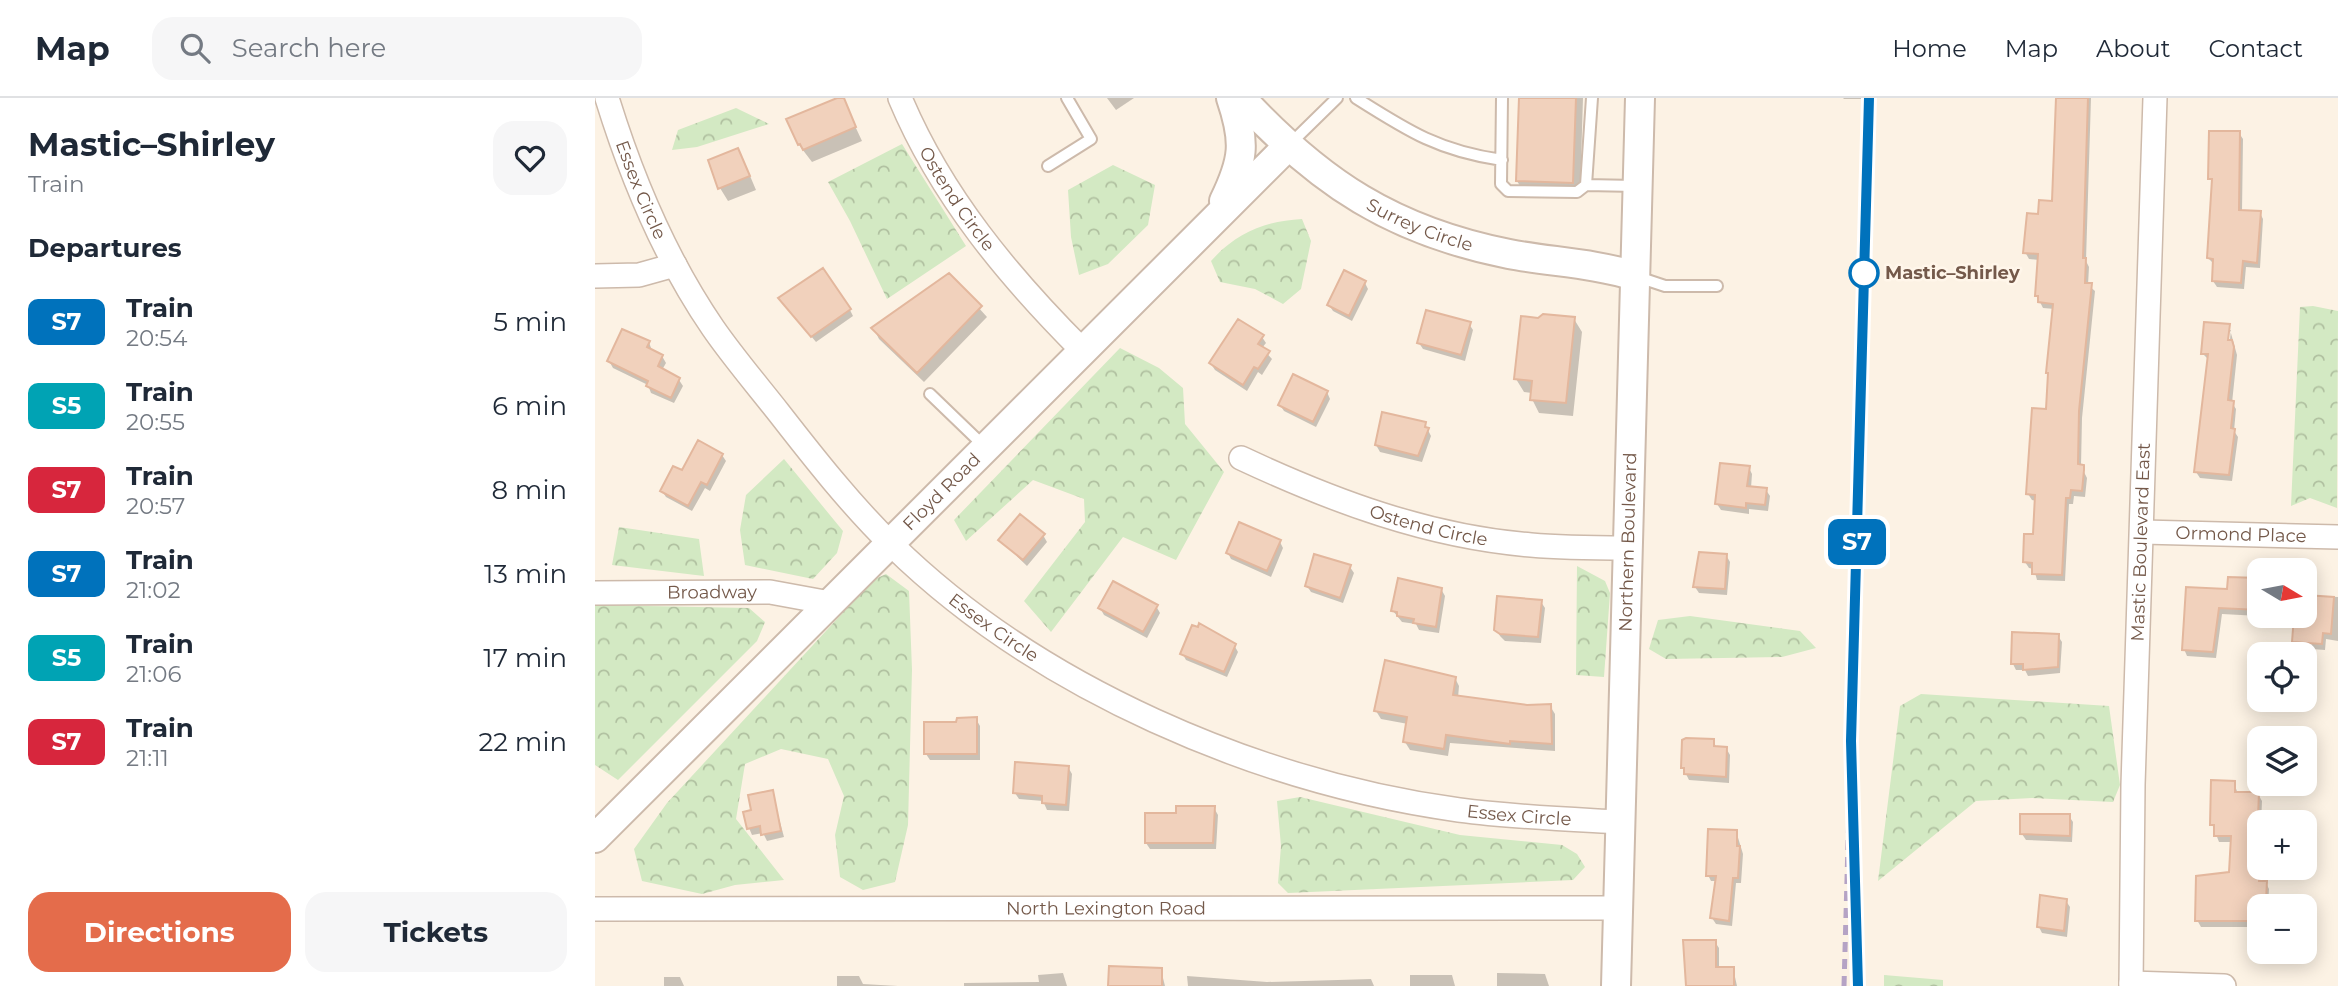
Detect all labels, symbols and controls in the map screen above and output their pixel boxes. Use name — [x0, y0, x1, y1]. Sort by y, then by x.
search box — [152, 17, 642, 80]
text: Map — [35, 28, 110, 68]
icon: search — [176, 29, 214, 67]
text: Search here — [232, 32, 386, 64]
text: Home — [1892, 34, 1967, 63]
text: Map — [2005, 34, 2058, 63]
text: About — [2096, 34, 2170, 63]
text: Contact — [2208, 34, 2303, 63]
button: heart — [493, 121, 567, 195]
text: Mastic–Shirley — [28, 124, 275, 164]
street label: Essex Circle — [611, 138, 671, 243]
street label: Ostend Circle — [914, 143, 1000, 256]
text: Train — [28, 170, 84, 198]
street label: Surrey Circle — [1363, 194, 1475, 256]
text: Departures — [28, 232, 182, 264]
marker: Mastic–Shirley — [1849, 258, 1879, 288]
place label: Mastic–Shirley — [1885, 262, 2020, 284]
text: Train — [126, 292, 194, 324]
text: 5 min — [493, 306, 567, 338]
text: S7 — [52, 307, 81, 336]
text: 20:54 — [126, 324, 187, 352]
text: Train — [126, 376, 194, 408]
text: 6 min — [492, 390, 567, 422]
text: S5 — [52, 391, 81, 420]
text: 20:55 — [126, 408, 185, 436]
street label: Mastic Boulevard East — [2127, 442, 2155, 642]
street label: Floyd Road — [898, 448, 985, 535]
street label: Northern Boulevard — [1615, 452, 1641, 632]
text: Train — [126, 460, 194, 492]
text: 8 min — [491, 474, 567, 506]
text: S7 — [52, 475, 81, 504]
text: 20:57 — [126, 492, 185, 520]
street label: Ostend Circle — [1367, 500, 1489, 551]
line badge: S7 — [1825, 519, 1889, 565]
street label: Ormond Place — [2175, 522, 2307, 547]
text: S7 — [1842, 527, 1872, 556]
text: Train — [126, 544, 194, 576]
text: 13 min — [484, 558, 567, 590]
north arrow — [2247, 558, 2317, 628]
map controls — [2247, 558, 2317, 964]
text: S7 — [52, 559, 81, 588]
text: 21:02 — [126, 576, 181, 604]
street label: Broadway — [667, 581, 757, 604]
street label: Essex Circle — [944, 589, 1043, 667]
text: Train — [126, 628, 194, 660]
text: 17 min — [483, 642, 567, 674]
button: locate — [2247, 642, 2317, 712]
text: S5 — [52, 643, 81, 672]
text: 21:06 — [126, 660, 181, 688]
text: Train — [126, 712, 194, 744]
text: 22 min — [478, 726, 567, 758]
button: layers — [2247, 726, 2317, 796]
text: S7 — [52, 727, 81, 756]
text: 21:11 — [126, 744, 169, 772]
street label: Essex Circle — [1466, 800, 1572, 830]
button: + — [2247, 810, 2317, 880]
button: Directions — [28, 892, 291, 972]
button: Tickets — [305, 892, 567, 972]
button: − — [2247, 894, 2317, 964]
street label: North Lexington Road — [1006, 897, 1206, 920]

